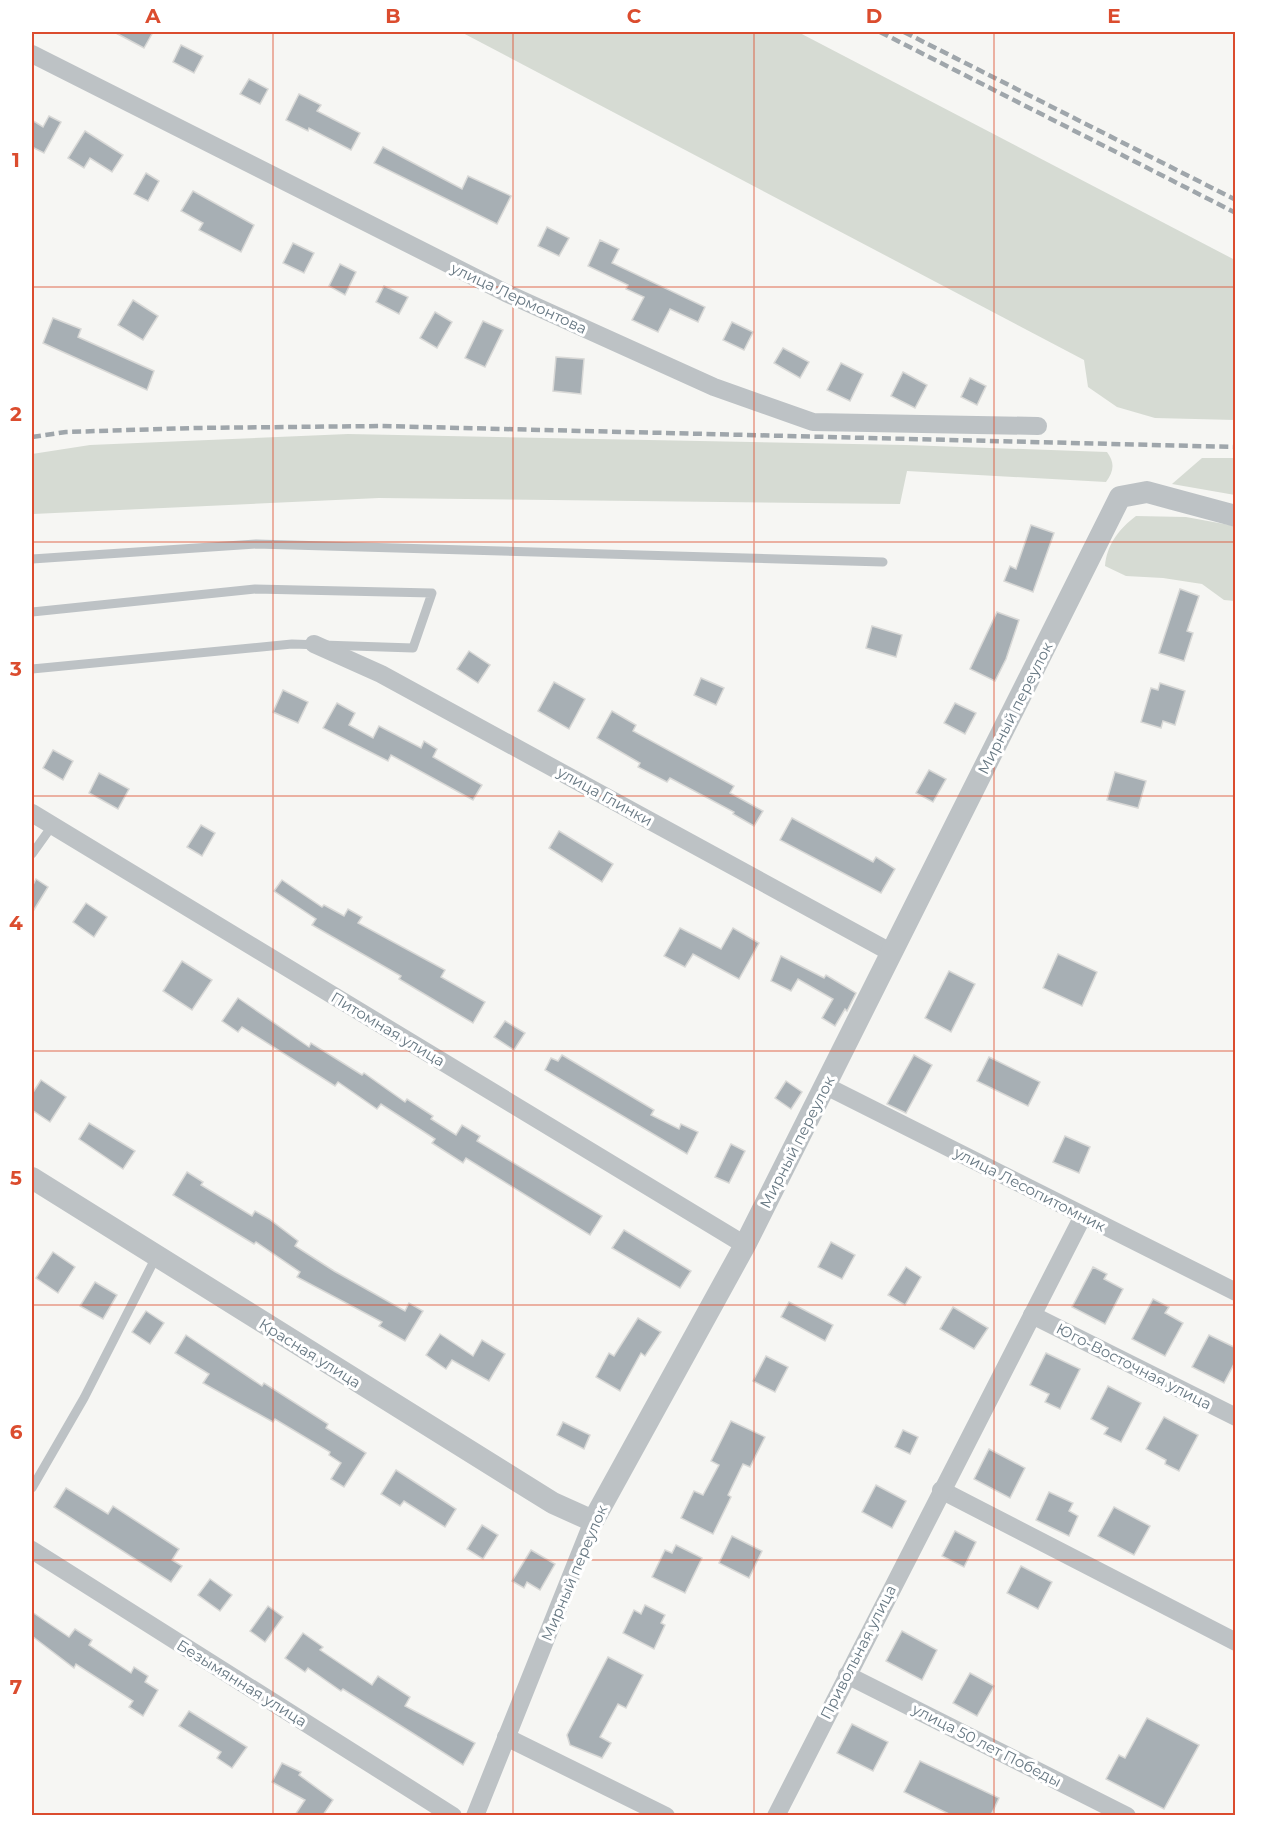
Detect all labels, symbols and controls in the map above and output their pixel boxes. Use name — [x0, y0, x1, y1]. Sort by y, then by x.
text: A — [144, 4, 161, 28]
text: B — [385, 4, 401, 28]
text: C — [627, 4, 642, 28]
text: D — [866, 4, 882, 28]
text: E — [1107, 4, 1121, 28]
text: 1 — [12, 148, 20, 172]
street label: улица Лермонтова — [447, 258, 590, 338]
text: 2 — [10, 402, 22, 426]
street label: Мирный переулок — [973, 639, 1057, 777]
text: 3 — [9, 657, 22, 681]
street label: улица Глинки — [553, 762, 656, 830]
text: 4 — [9, 911, 23, 935]
street label: Питомная улица — [328, 987, 448, 1071]
street label: Мирный переулок — [755, 1073, 839, 1211]
street label: улица Лесопитомник — [950, 1142, 1109, 1236]
text: 5 — [10, 1166, 22, 1190]
street label: Красная улица — [256, 1314, 364, 1392]
street label: Юго-Восточная улица — [1053, 1319, 1215, 1413]
text: 6 — [10, 1420, 23, 1444]
street label: Мирный переулок — [537, 1502, 611, 1644]
street label: Привольная улица — [816, 1582, 900, 1722]
street label: Безымянная улица — [173, 1635, 311, 1731]
text: 7 — [10, 1675, 22, 1699]
street label: улица 50 лет Победы — [908, 1699, 1065, 1791]

